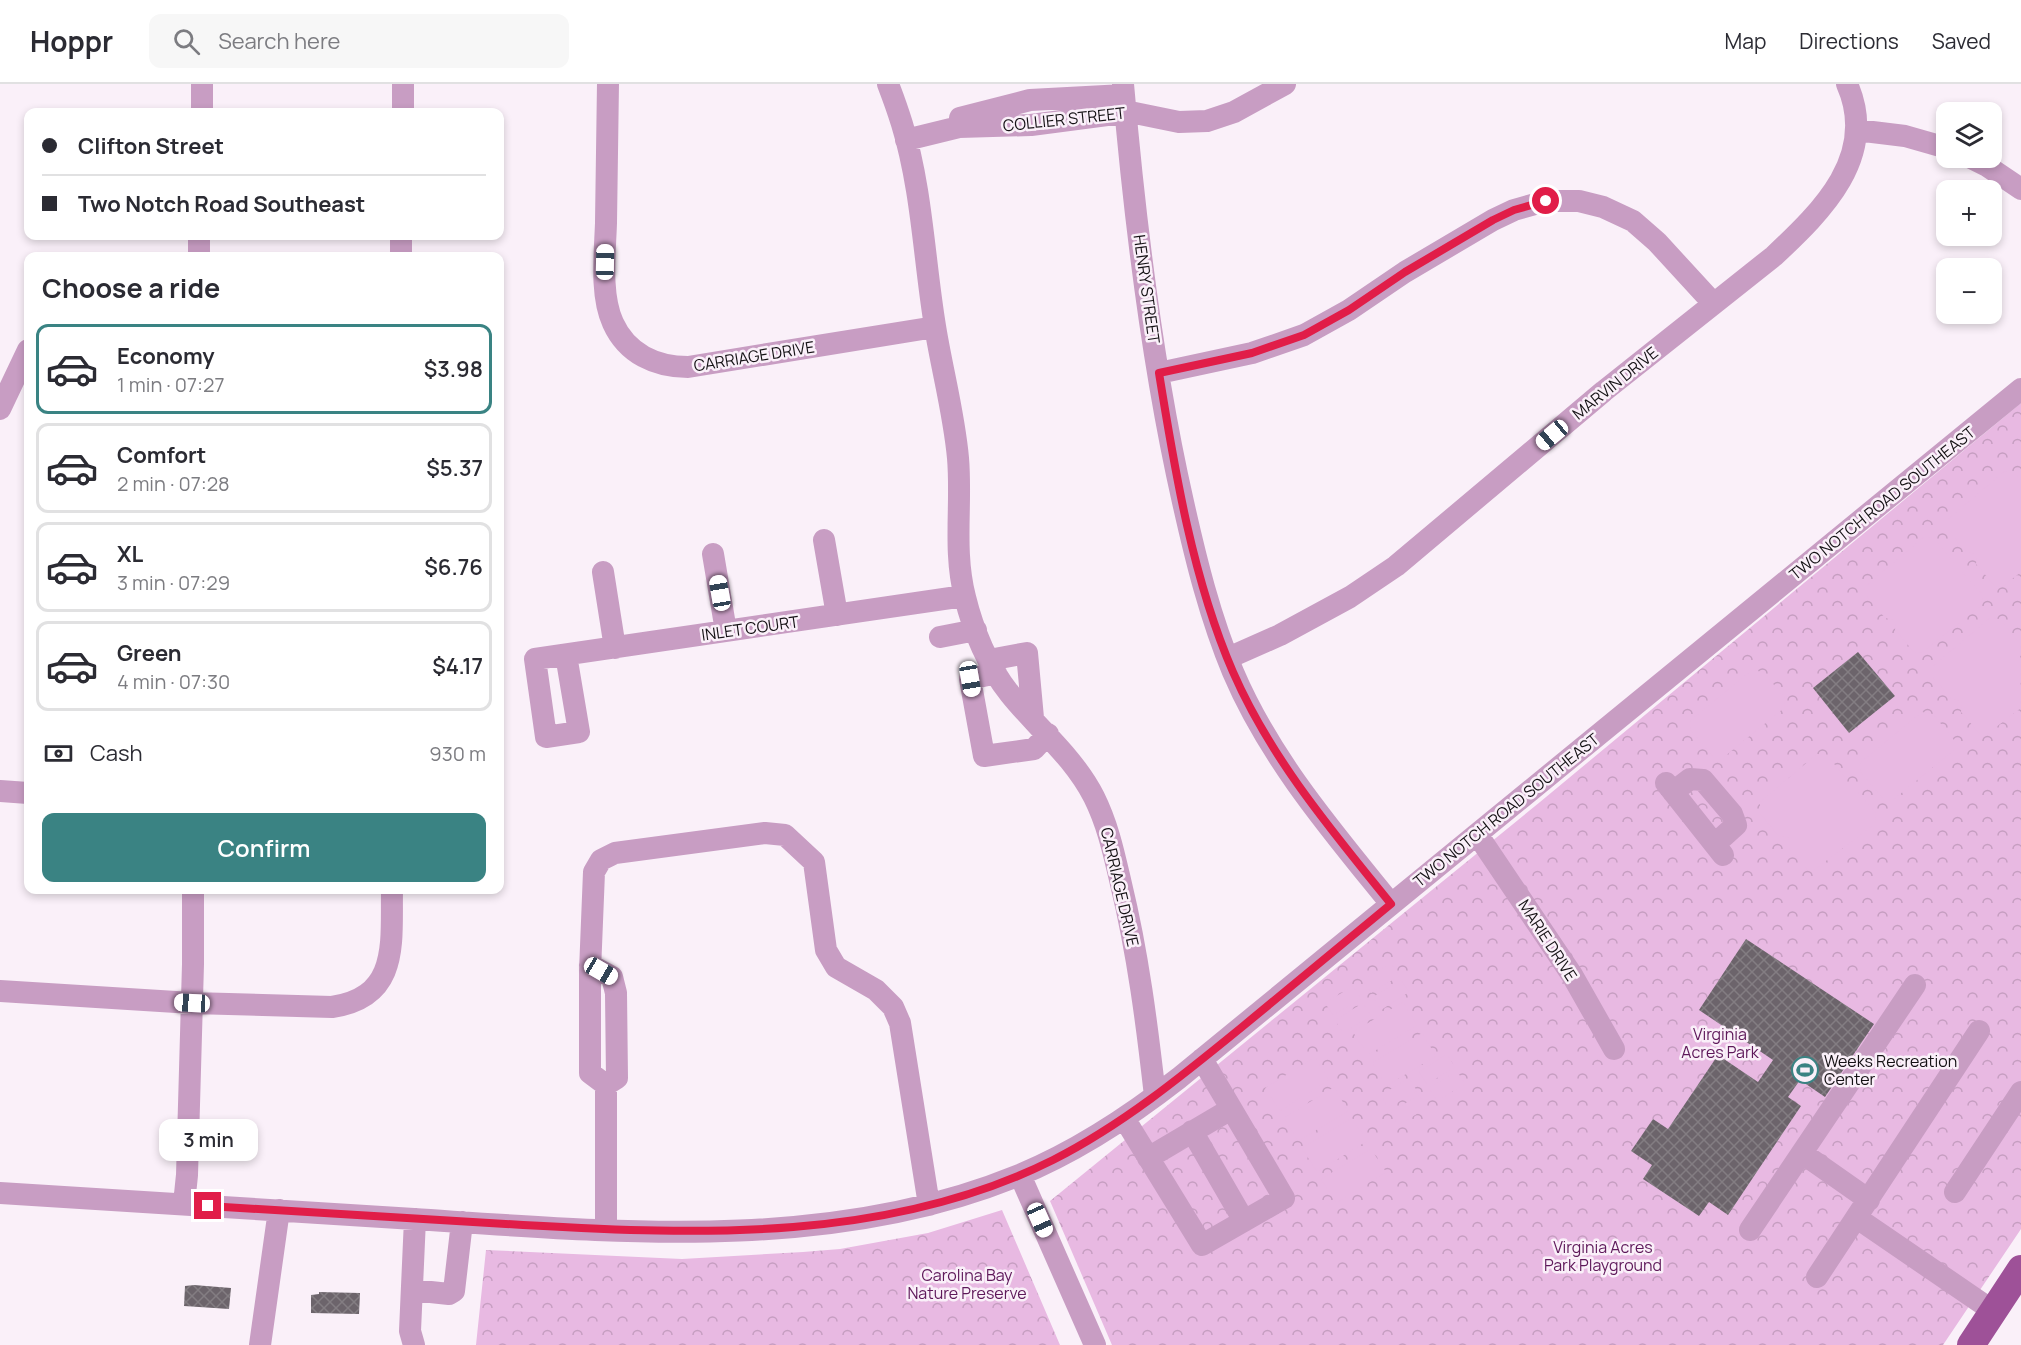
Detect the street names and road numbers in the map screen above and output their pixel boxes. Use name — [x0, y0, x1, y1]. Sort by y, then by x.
street label: COLLIER STREET — [1002, 102, 1127, 136]
street label: HENRY STREET — [1128, 233, 1166, 345]
street label: CARRIAGE DRIVE — [692, 336, 816, 376]
street label: MARVIN DRIVE — [1567, 342, 1663, 424]
street label: TWO NOTCH ROAD SOUTHEAST — [1784, 421, 1980, 585]
street label: INLET COURT — [700, 610, 801, 646]
street label: TWO NOTCH ROAD SOUTHEAST — [1408, 728, 1604, 892]
street label: CARRIAGE DRIVE — [1096, 825, 1144, 949]
street label: MARIE DRIVE — [1513, 895, 1583, 985]

